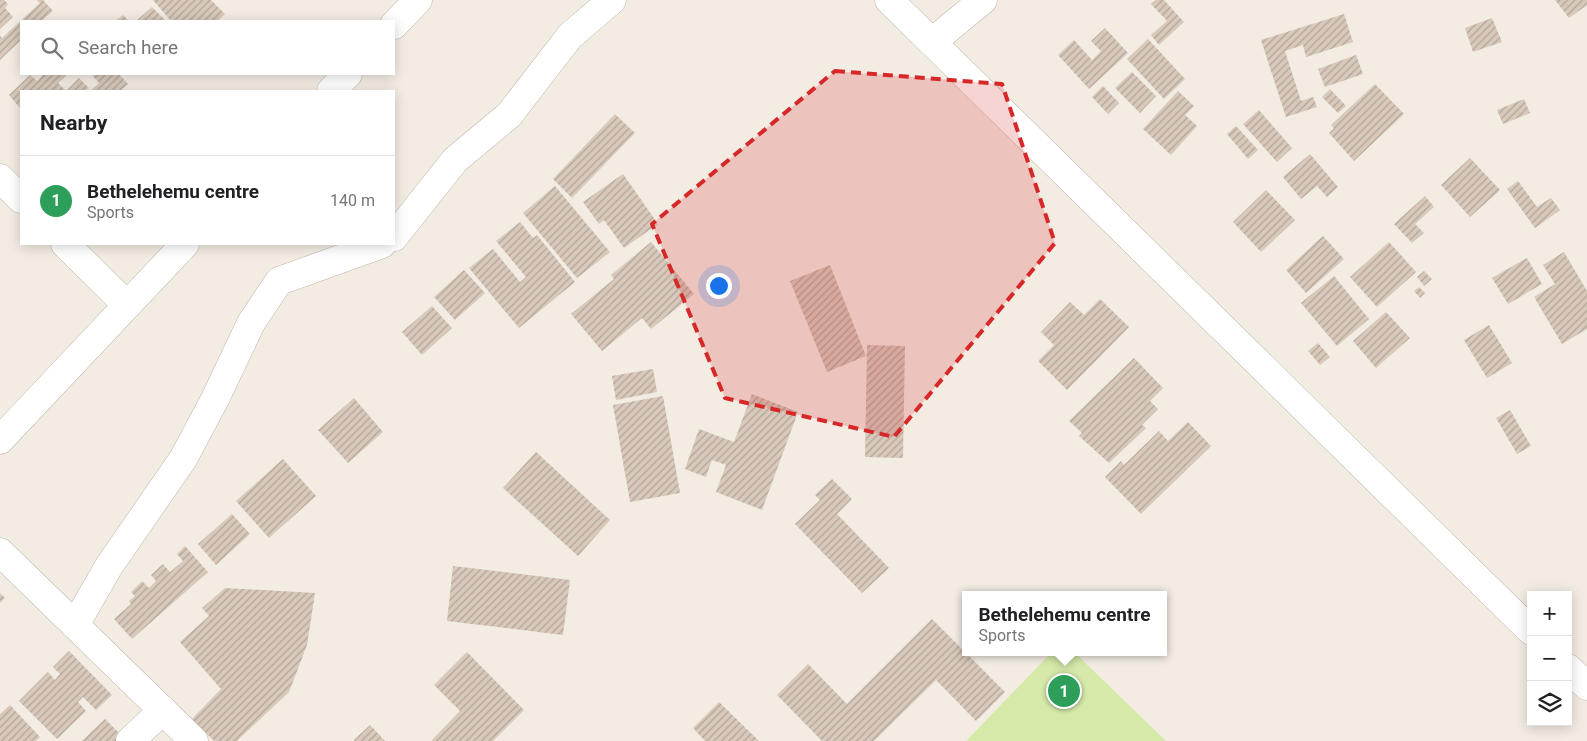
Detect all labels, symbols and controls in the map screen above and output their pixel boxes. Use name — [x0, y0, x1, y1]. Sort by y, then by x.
search box — [20, 20, 395, 75]
icon: search — [38, 34, 66, 62]
text: Search here — [78, 36, 178, 59]
text: Nearby — [40, 111, 107, 135]
text: Bethelehemu centre — [87, 180, 259, 203]
text: 1 — [51, 191, 61, 210]
text: 140 m — [330, 191, 375, 210]
text: Sports — [87, 203, 134, 222]
your location — [706, 273, 732, 299]
popup — [962, 591, 1167, 656]
map controls — [1527, 591, 1572, 726]
button: + — [1527, 591, 1572, 636]
text: Bethelehemu centre — [978, 603, 1151, 626]
text: Sports — [978, 626, 1025, 645]
button: − — [1527, 636, 1572, 681]
pin: 1 — [1048, 672, 1080, 710]
button: layers — [1527, 681, 1572, 726]

